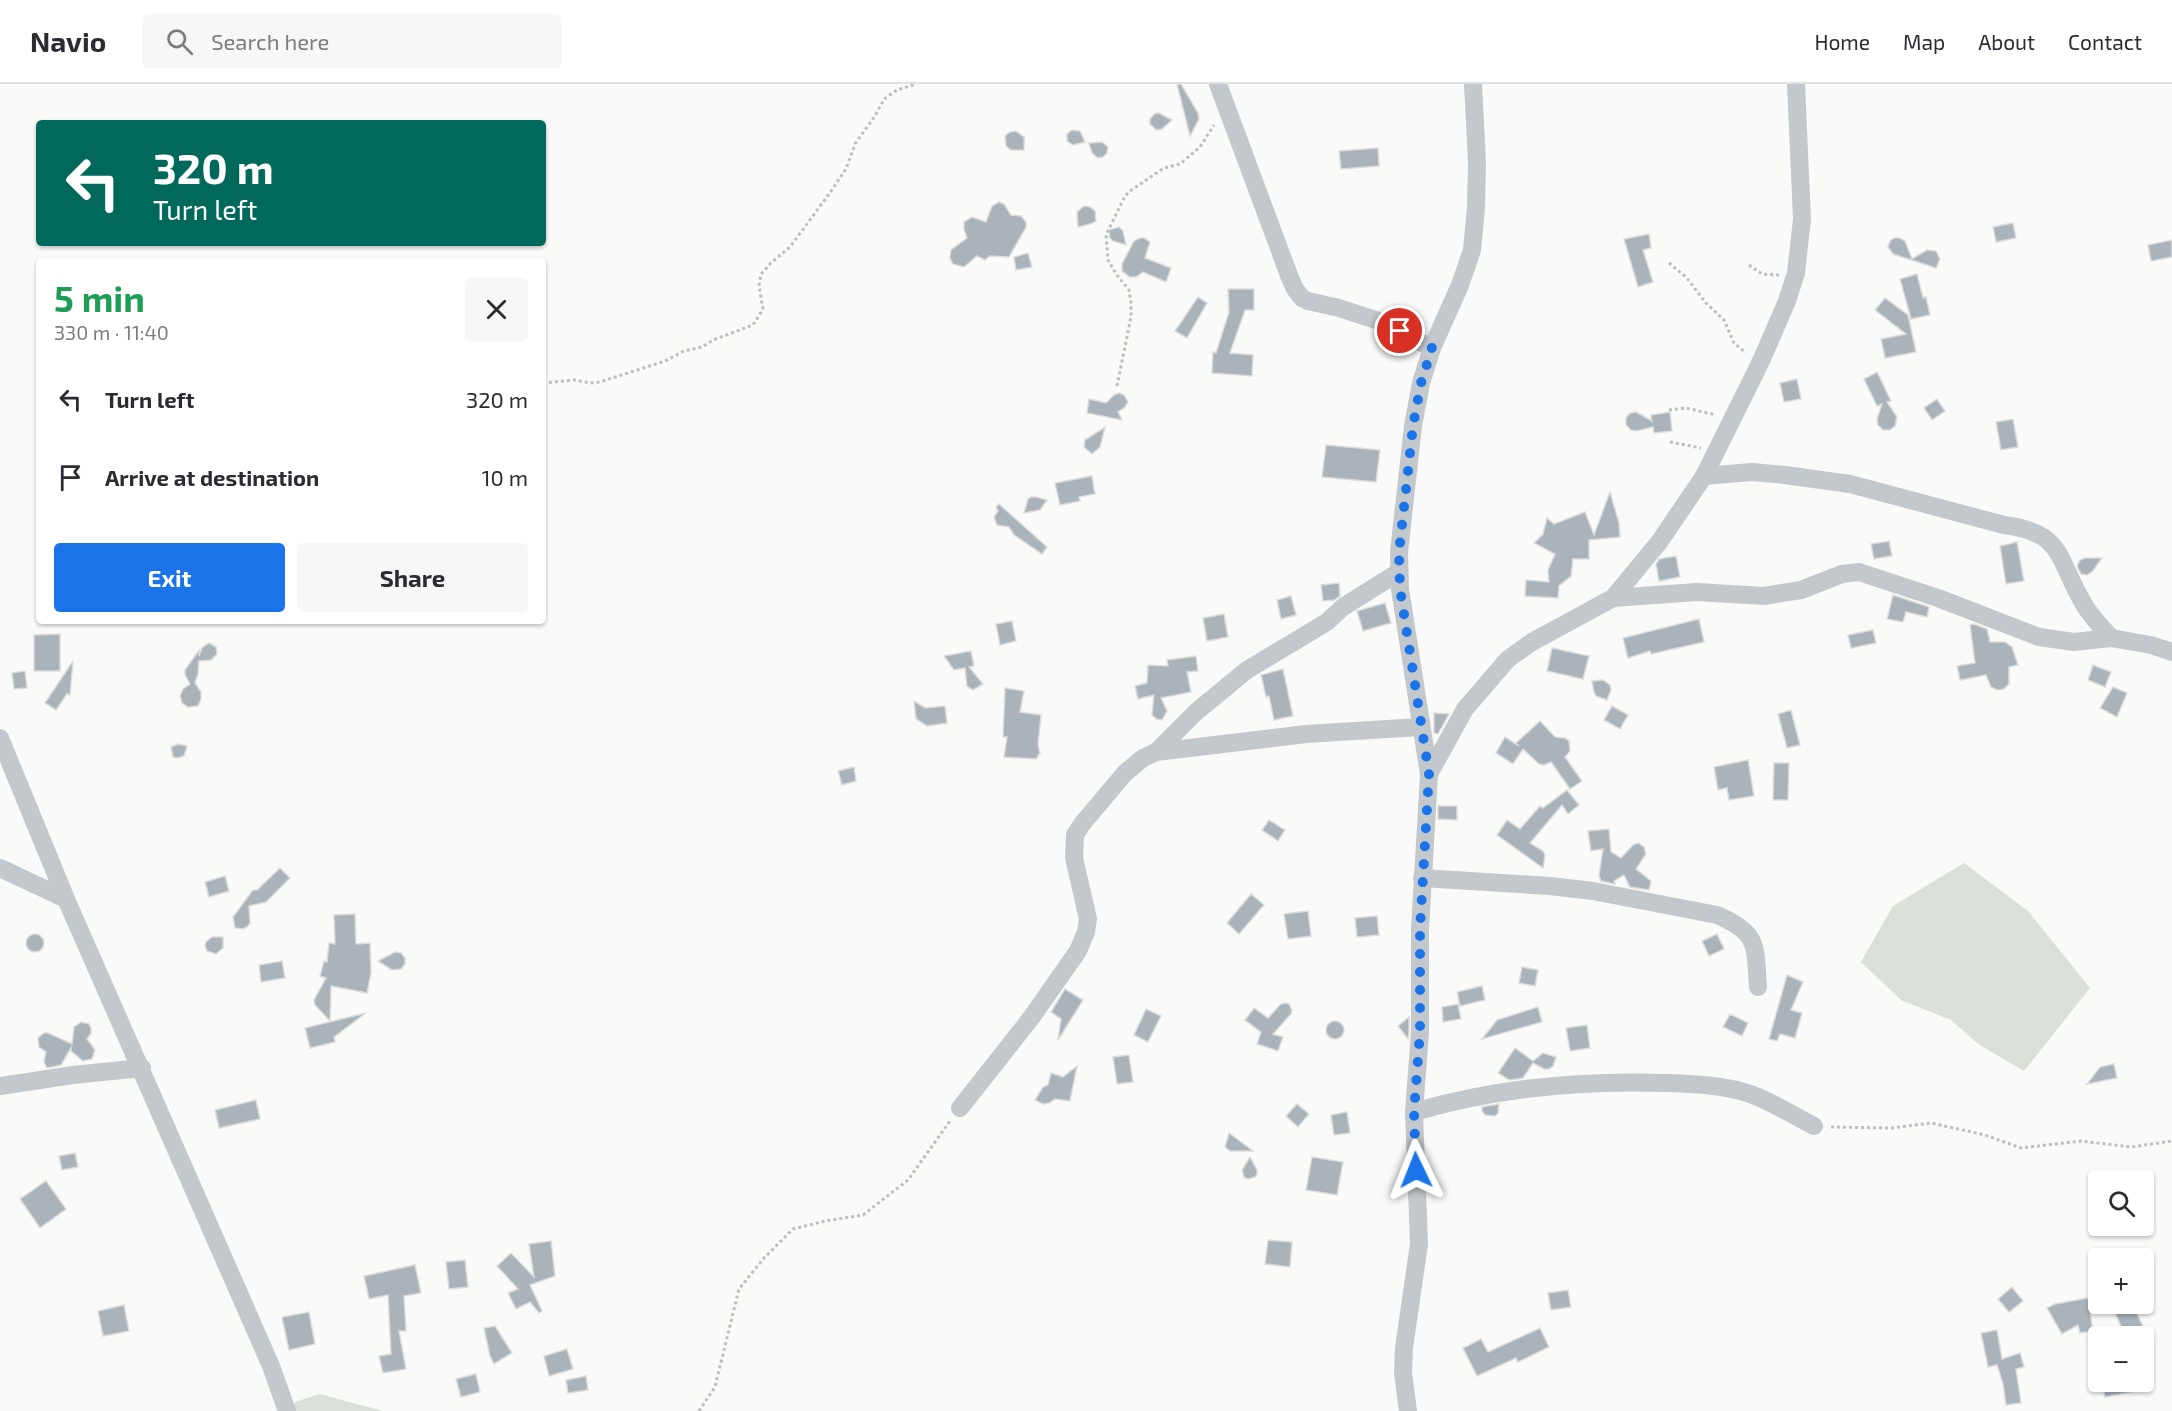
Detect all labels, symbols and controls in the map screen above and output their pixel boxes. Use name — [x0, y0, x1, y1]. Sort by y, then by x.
search box — [142, 14, 562, 68]
text: Navio — [30, 24, 106, 58]
icon: search — [163, 25, 196, 58]
text: Search here — [211, 28, 329, 54]
text: Home — [1814, 29, 1870, 54]
text: Map — [1903, 29, 1945, 54]
text: About — [1978, 29, 2035, 54]
text: Contact — [2068, 29, 2142, 54]
text: 320 m — [153, 142, 274, 192]
icon: left — [54, 144, 132, 222]
text: Turn left — [153, 193, 257, 225]
text: 5 min — [54, 276, 145, 319]
button: close — [465, 278, 528, 341]
pin — [1374, 305, 1425, 356]
icon: arrive — [1383, 314, 1416, 347]
text: 330 m · 11:40 — [54, 320, 169, 344]
icon: left — [54, 383, 87, 416]
text: Turn left — [105, 386, 194, 412]
text: 320 m — [466, 386, 528, 412]
icon: arrive — [54, 461, 87, 494]
text: Arrive at destination — [105, 464, 319, 490]
text: 10 m — [482, 464, 528, 490]
button: Exit — [54, 543, 285, 612]
button: Share — [297, 543, 528, 612]
position arrow — [1384, 1138, 1448, 1202]
map controls — [2088, 1170, 2154, 1392]
button: search — [2088, 1170, 2154, 1236]
button: + — [2088, 1248, 2154, 1314]
button: − — [2088, 1326, 2154, 1392]

